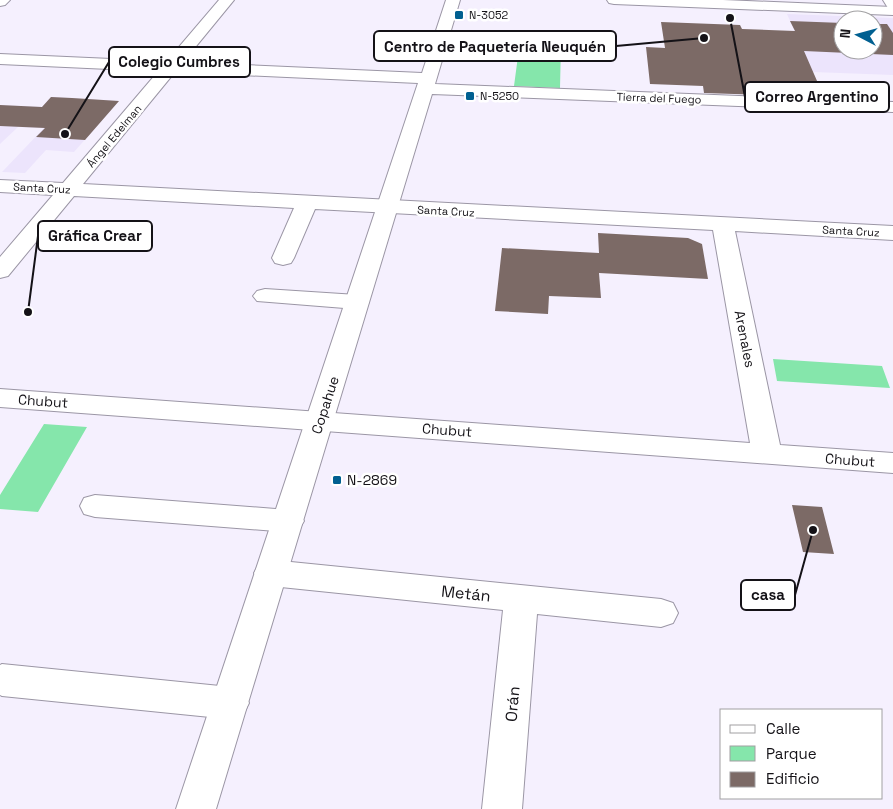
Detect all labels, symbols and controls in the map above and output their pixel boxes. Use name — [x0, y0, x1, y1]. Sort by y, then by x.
place label: N-3052 — [469, 8, 509, 22]
marker: N-3052 — [453, 9, 465, 21]
north arrow — [833, 10, 883, 60]
text: N — [836, 28, 855, 39]
callout: Centro de Paquetería Neuquén — [374, 31, 616, 61]
text: Centro de Paquetería Neuquén — [384, 37, 606, 56]
callout: Colegio Cumbres — [109, 47, 250, 77]
text: Colegio Cumbres — [118, 52, 240, 71]
callout: Correo Argentino — [745, 82, 889, 112]
text: Correo Argentino — [755, 87, 879, 106]
place label: N-5250 — [480, 89, 519, 103]
marker: N-5250 — [464, 90, 476, 102]
street label: Tierra del Fuego — [616, 90, 702, 106]
street label: Ángel Edelman — [84, 102, 144, 170]
street label: Santa Cruz — [13, 180, 71, 197]
street label: Santa Cruz — [417, 203, 475, 220]
callout: Gráfica Crear — [38, 221, 152, 251]
street label: Santa Cruz — [822, 223, 880, 240]
text: Gráfica Crear — [48, 226, 142, 245]
street label: Arenales — [731, 309, 759, 369]
street label: Copahue — [307, 374, 343, 436]
street label: Chubut — [17, 390, 69, 412]
street label: Chubut — [421, 419, 473, 441]
street label: Chubut — [824, 449, 876, 471]
place label: N-2869 — [347, 471, 397, 489]
marker: N-2869 — [331, 474, 343, 486]
street label: Metán — [440, 580, 492, 607]
callout: casa — [741, 580, 795, 610]
text: casa — [751, 585, 785, 604]
street label: Orán — [500, 685, 525, 723]
legend — [720, 709, 883, 799]
text: Calle — [766, 719, 801, 738]
text: Parque — [766, 744, 817, 763]
text: Edificio — [766, 769, 820, 788]

